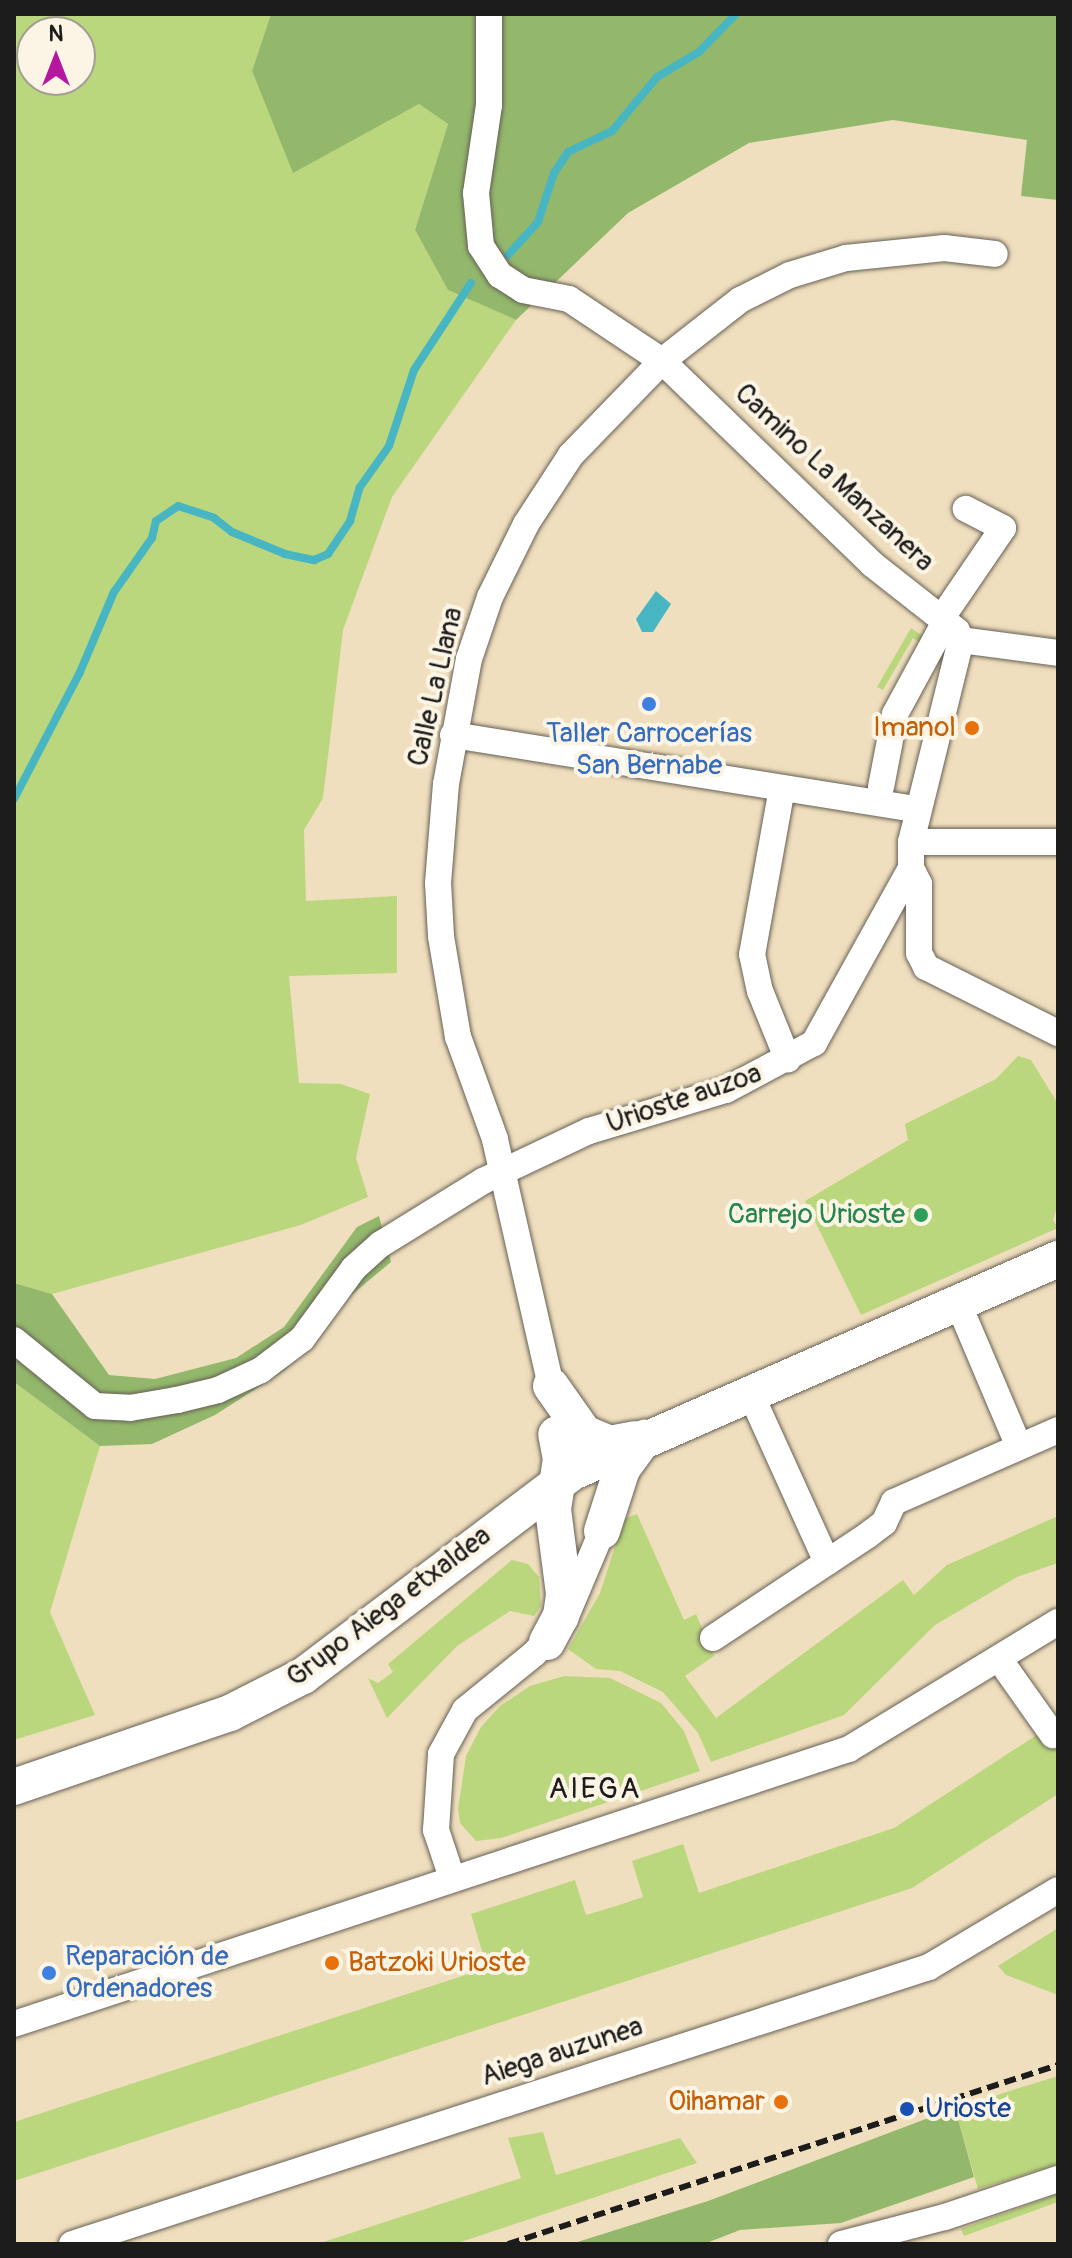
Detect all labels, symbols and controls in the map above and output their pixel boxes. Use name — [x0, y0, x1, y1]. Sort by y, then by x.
north arrow — [16, 16, 96, 96]
text: N — [49, 20, 63, 48]
street label: Camino La Manzanera — [728, 377, 940, 579]
street label: Calle La Llana — [401, 604, 471, 770]
marker: Taller Carrocerías San Bernabe — [640, 695, 658, 713]
place label: Imanol — [873, 711, 956, 745]
place label: Taller Carrocerías San Bernabe — [546, 717, 752, 783]
marker: Imanol — [963, 719, 981, 737]
street label: Urioste auzoa — [602, 1057, 766, 1141]
place label: Carrejo Urioste — [728, 1198, 905, 1232]
marker: Carrejo Urioste — [912, 1206, 930, 1224]
street label: Grupo Aiega etxaldea — [280, 1519, 498, 1695]
district label: AIEGA — [549, 1771, 641, 1807]
place label: Reparación de Ordenadores — [65, 1940, 229, 2006]
place label: Batzoki Urioste — [348, 1946, 526, 1980]
marker: Batzoki Urioste — [323, 1954, 341, 1972]
marker: Reparación de Ordenadores — [40, 1964, 58, 1982]
street label: Aiega auzunea — [477, 2010, 647, 2094]
place label: Oihamar — [668, 2085, 765, 2119]
place label: Urioste — [925, 2092, 1011, 2126]
marker: Oihamar — [772, 2093, 790, 2111]
marker: Urioste — [896, 2098, 918, 2120]

